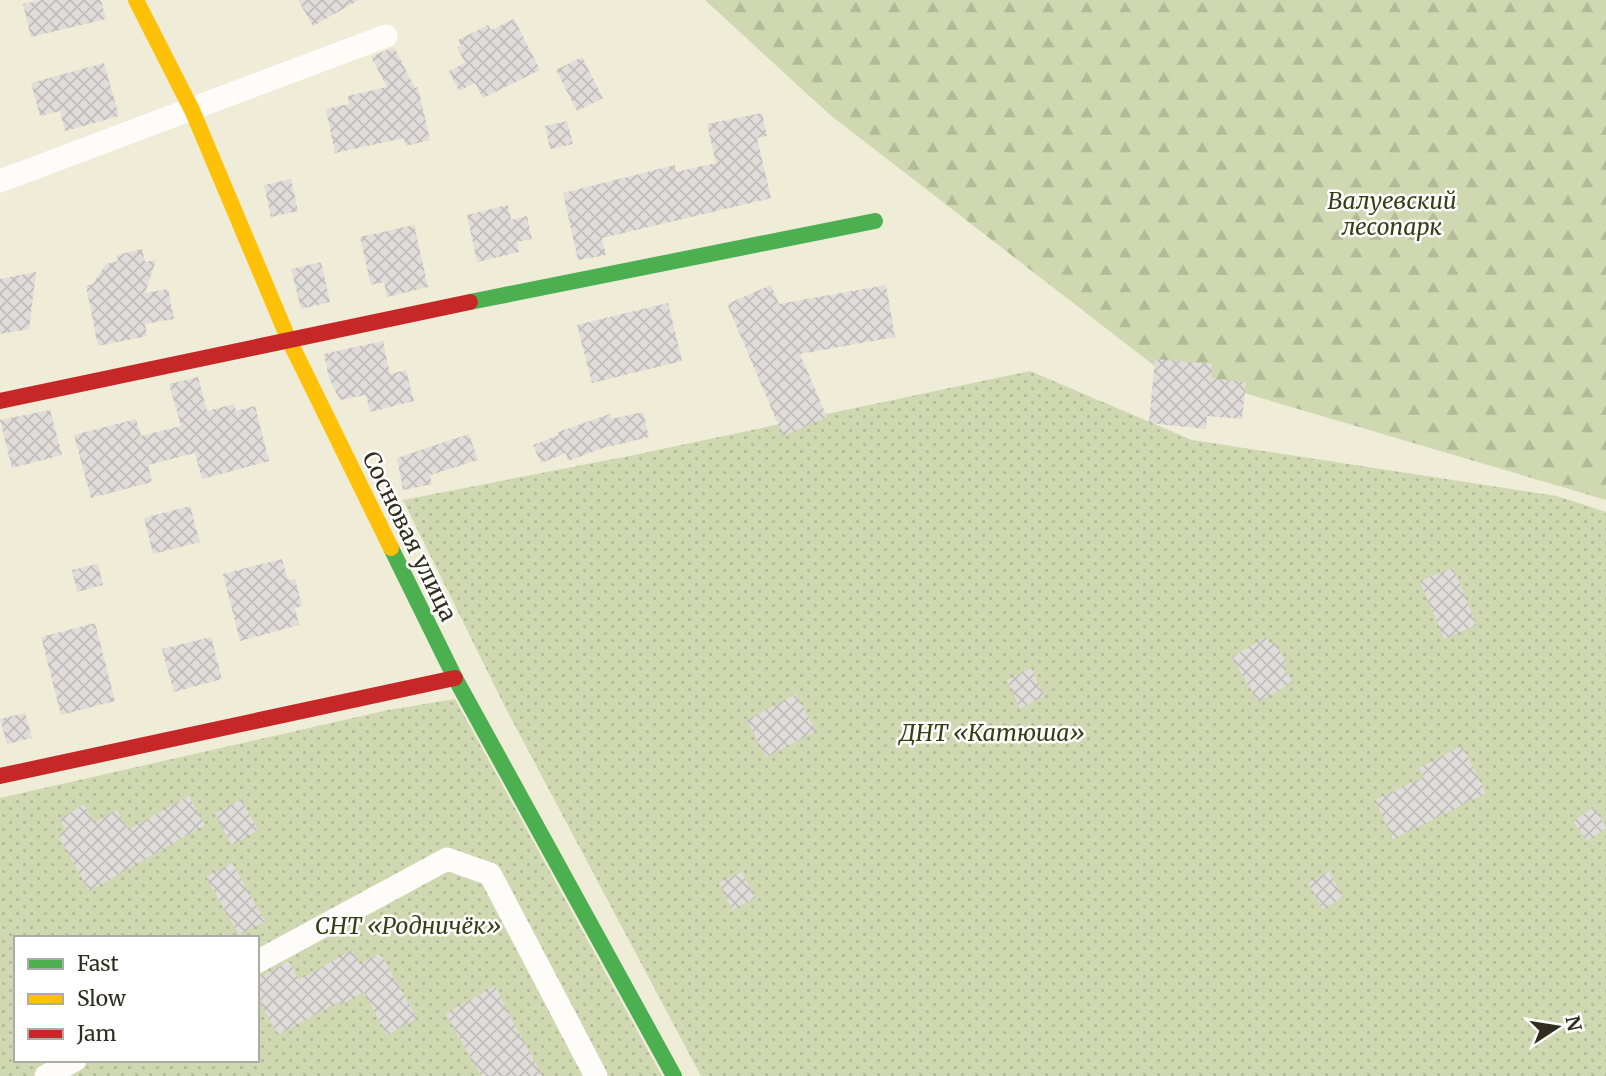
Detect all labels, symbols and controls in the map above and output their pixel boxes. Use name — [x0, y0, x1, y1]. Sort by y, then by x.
park label: Валуевский лесопарк — [1327, 186, 1457, 241]
street label: Сосновая улица — [356, 446, 464, 626]
park label: ДНТ «Катюша» — [897, 718, 1085, 747]
park label: СНТ «Родничёк» — [315, 911, 501, 940]
legend — [14, 936, 259, 1062]
text: Fast — [77, 950, 119, 977]
text: Slow — [77, 985, 126, 1012]
north arrow — [1522, 992, 1592, 1062]
text: N — [1560, 1014, 1587, 1033]
text: Jam — [76, 1020, 116, 1047]

